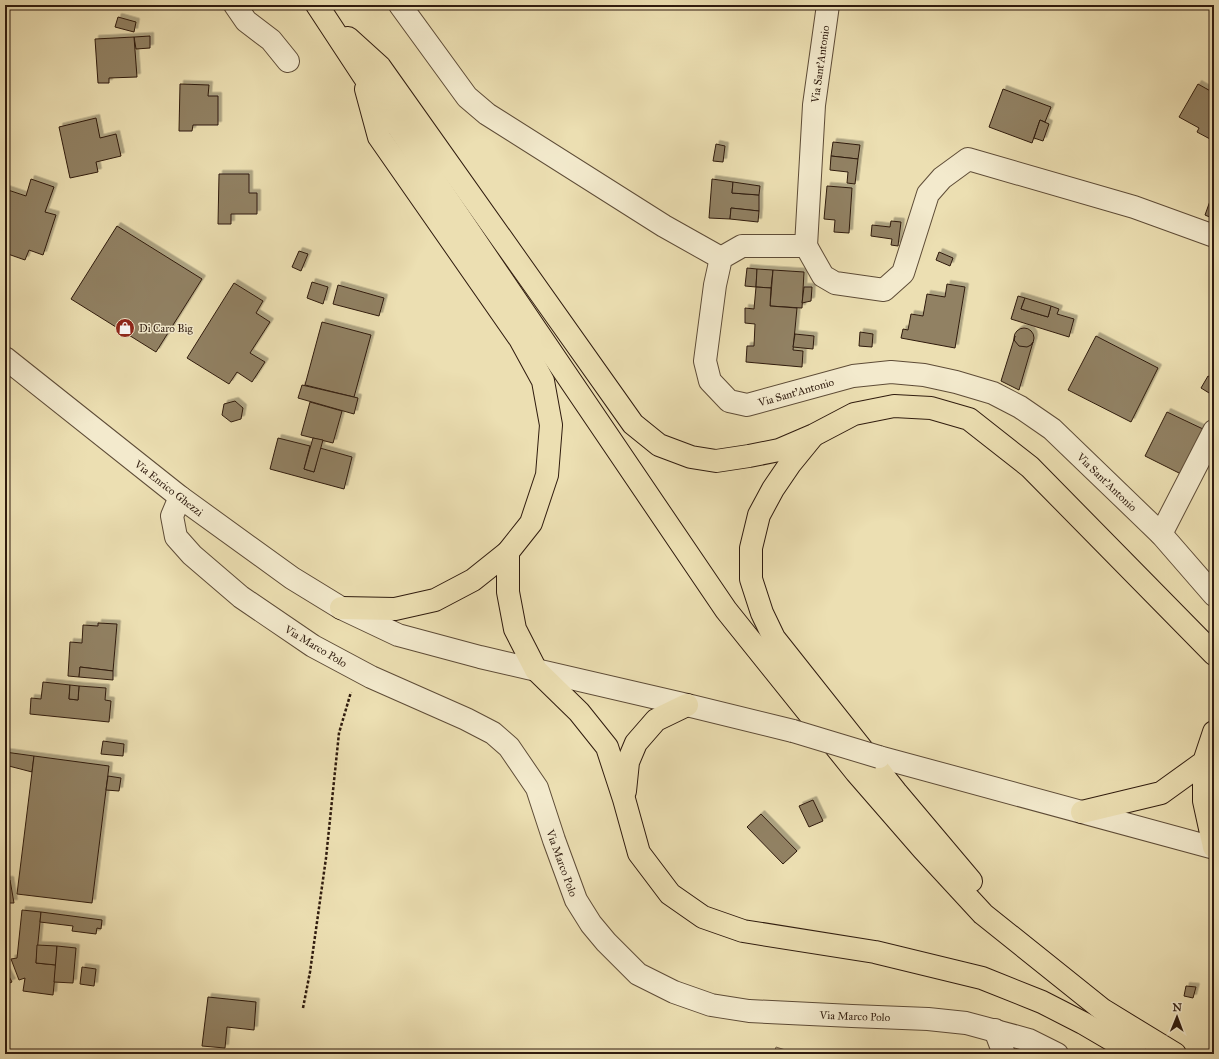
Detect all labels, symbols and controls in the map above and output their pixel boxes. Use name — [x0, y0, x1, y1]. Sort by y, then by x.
street label: Via Sant'Antonio — [808, 24, 832, 105]
shop icon: Di Caro Big — [114, 317, 136, 339]
place label: Di Caro Big — [139, 322, 194, 335]
street label: Via Sant'Antonio — [756, 375, 836, 410]
street label: Via Sant'Antonio — [1073, 450, 1140, 514]
street label: Via Enrico Ghezzi — [131, 457, 205, 519]
street label: Via Marco Polo — [281, 622, 350, 670]
street label: Via Marco Polo — [543, 827, 580, 899]
north arrow — [1157, 997, 1197, 1037]
text: N — [1172, 1001, 1183, 1014]
street label: Via Marco Polo — [818, 1009, 891, 1024]

